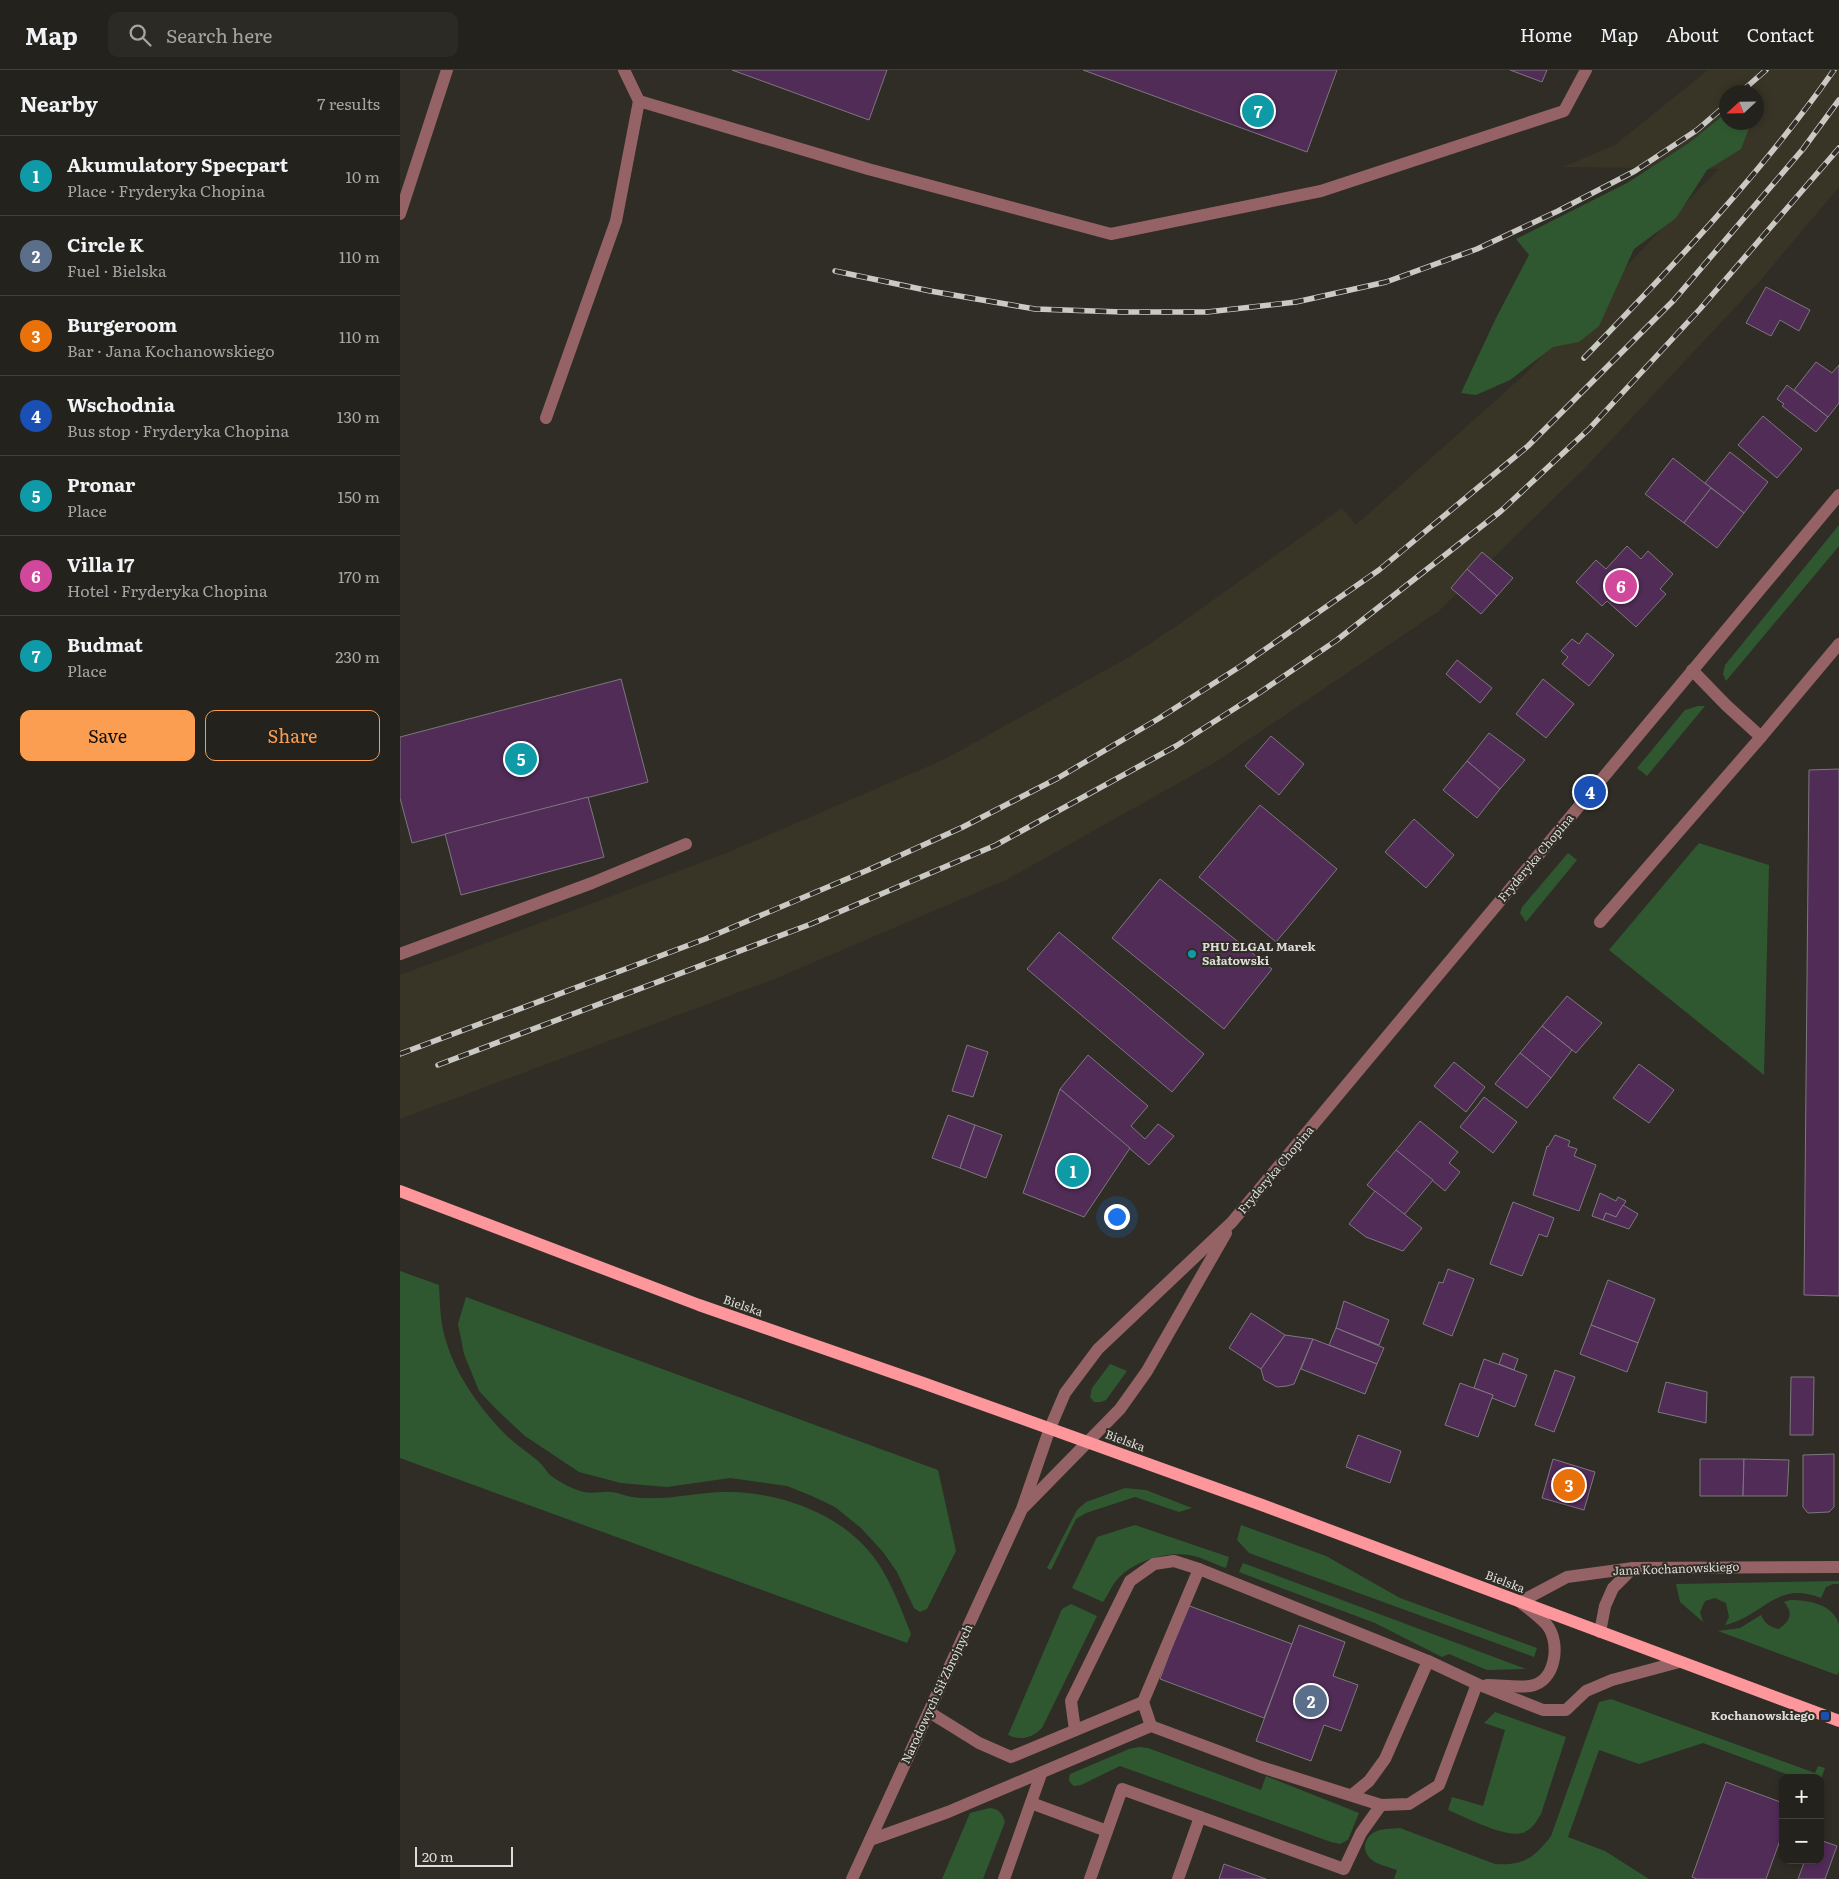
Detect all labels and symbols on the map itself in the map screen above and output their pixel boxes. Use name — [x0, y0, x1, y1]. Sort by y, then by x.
north arrow — [1719, 85, 1764, 130]
pin: 7 — [1242, 92, 1274, 130]
pin: 6 — [1605, 567, 1637, 605]
pin: 5 — [505, 740, 537, 778]
pin: 4 — [1574, 773, 1606, 811]
street label: Fryderyka Chopina — [1493, 809, 1578, 905]
place label: PHU ELGAL Marek Sałatowski — [1202, 937, 1316, 969]
marker: PHU ELGAL Marek Sałatowski — [1186, 948, 1198, 960]
street label: Fryderyka Chopina — [1233, 1121, 1318, 1217]
pin: 1 — [1057, 1152, 1089, 1190]
your location — [1104, 1204, 1130, 1230]
street label: Bielska — [721, 1290, 766, 1320]
street label: Bielska — [1103, 1425, 1148, 1456]
pin: 3 — [1553, 1466, 1585, 1504]
street label: Jana Kochanowskiego — [1612, 1557, 1740, 1579]
street label: Bielska — [1483, 1565, 1528, 1597]
street label: Narodowych Sił Zbrojnych — [896, 1621, 976, 1766]
pin: 2 — [1295, 1682, 1327, 1720]
place label: Kochanowskiego — [1711, 1706, 1816, 1724]
marker: Kochanowskiego — [1819, 1710, 1831, 1722]
scale bar — [415, 1844, 512, 1867]

